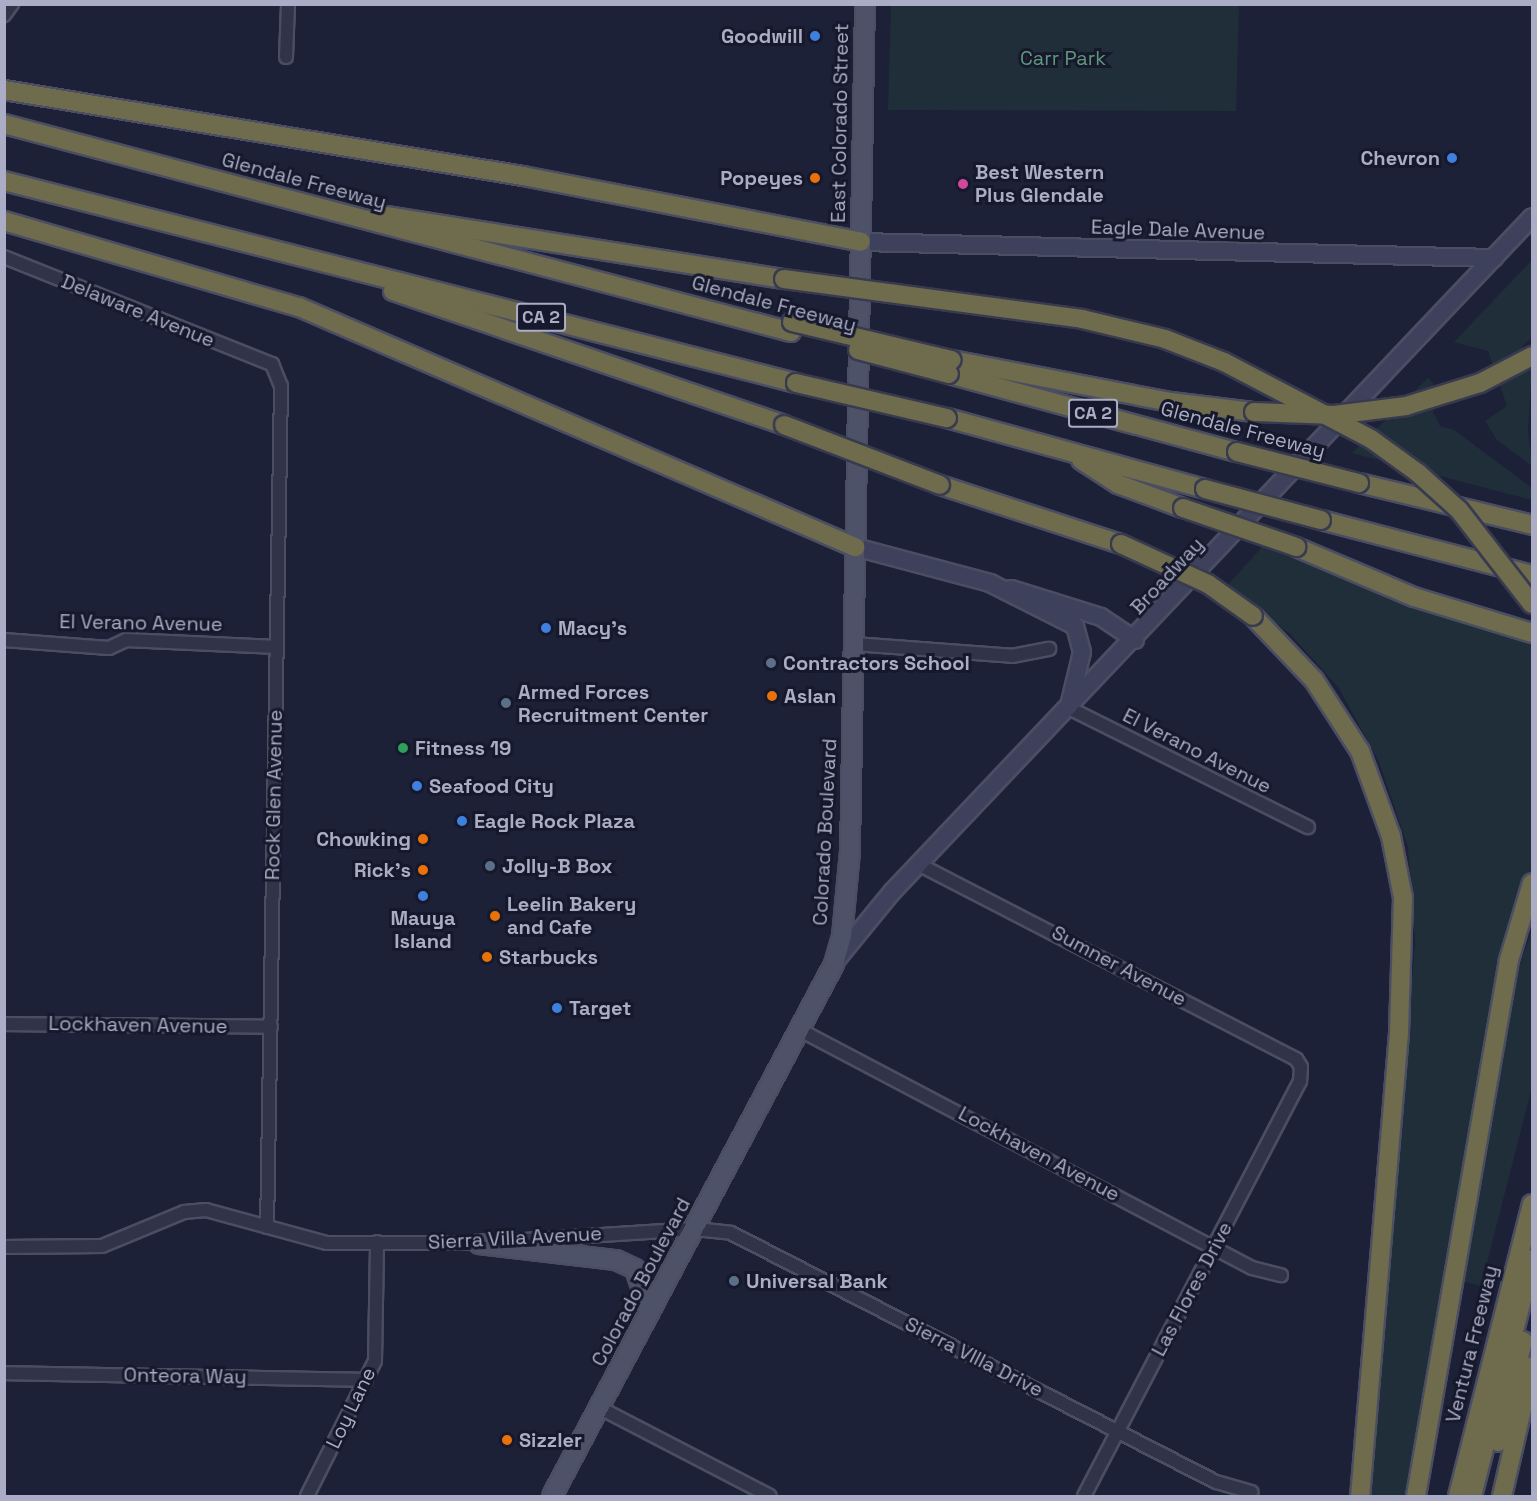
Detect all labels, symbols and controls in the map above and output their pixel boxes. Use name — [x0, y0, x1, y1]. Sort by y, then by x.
street label: East Colorado Street — [826, 23, 854, 223]
place label: Goodwill — [721, 24, 803, 48]
marker: Goodwill — [808, 29, 822, 43]
park label: Carr Park — [1020, 46, 1106, 70]
place label: Chevron — [1360, 146, 1440, 170]
street label: Glendale Freeway — [219, 148, 389, 214]
marker: Chevron — [1445, 151, 1459, 165]
place label: Best Western Plus Glendale — [975, 160, 1104, 207]
place label: Popeyes — [720, 166, 803, 190]
marker: Popeyes — [808, 171, 822, 185]
marker: Best Western Plus Glendale — [956, 177, 970, 191]
street label: Eagle Dale Avenue — [1090, 215, 1266, 245]
street label: Delaware Avenue — [58, 269, 218, 353]
street label: Glendale Freeway — [689, 271, 859, 337]
road number: CA 2 — [516, 302, 566, 332]
street label: Glendale Freeway — [1158, 397, 1328, 463]
road number: CA 2 — [1068, 398, 1118, 428]
street label: Broadway — [1125, 533, 1209, 619]
street label: El Verano Avenue — [59, 610, 223, 636]
place label: Macy's — [558, 616, 627, 640]
marker: Macy's — [539, 621, 553, 635]
place label: Contractors School — [783, 651, 970, 675]
marker: Contractors School — [764, 656, 778, 670]
place label: Armed Forces Recruitment Center — [518, 680, 708, 727]
place label: Aslan — [784, 684, 836, 708]
marker: Aslan — [765, 689, 779, 703]
marker: Armed Forces Recruitment Center — [499, 696, 513, 710]
street label: El Verano Avenue — [1119, 703, 1275, 799]
street label: Rock Glen Avenue — [261, 709, 287, 881]
place label: Fitness 19 — [415, 736, 511, 760]
street label: Colorado Boulevard — [808, 738, 842, 926]
marker: Fitness 19 — [396, 741, 410, 755]
place label: Seafood City — [429, 774, 554, 798]
marker: Seafood City — [410, 779, 424, 793]
place label: Eagle Rock Plaza — [474, 809, 635, 833]
marker: Eagle Rock Plaza — [455, 814, 469, 828]
place label: Chowking — [316, 827, 411, 851]
marker: Chowking — [416, 832, 430, 846]
place label: Jolly-B Box — [502, 854, 612, 878]
place label: Rick's — [354, 858, 411, 882]
marker: Jolly-B Box — [483, 859, 497, 873]
marker: Rick's — [416, 863, 430, 877]
marker: Mauya Island — [416, 889, 430, 903]
place label: Leelin Bakery and Cafe — [507, 892, 636, 939]
place label: Mauya Island — [390, 906, 456, 953]
marker: Leelin Bakery and Cafe — [488, 909, 502, 923]
street label: Sumner Avenue — [1048, 920, 1190, 1012]
place label: Starbucks — [499, 945, 598, 969]
marker: Starbucks — [480, 950, 494, 964]
place label: Target — [569, 996, 631, 1020]
marker: Target — [550, 1001, 564, 1015]
street label: Lockhaven Avenue — [48, 1011, 228, 1039]
street label: Lockhaven Avenue — [954, 1101, 1124, 1207]
street label: Colorado Boulevard — [586, 1194, 696, 1370]
street label: Las Flores Drive — [1147, 1218, 1237, 1360]
street label: Sierra Villa Avenue — [427, 1221, 603, 1255]
street label: Ventura Freeway — [1441, 1263, 1503, 1425]
place label: Universal Bank — [746, 1269, 888, 1293]
marker: Universal Bank — [727, 1274, 741, 1288]
street label: Sierra VIlla Drive — [901, 1312, 1047, 1402]
street label: Onteora Way — [123, 1363, 247, 1389]
street label: Loy Lane — [321, 1364, 381, 1452]
place label: Sizzler — [519, 1428, 582, 1452]
marker: Sizzler — [500, 1433, 514, 1447]

